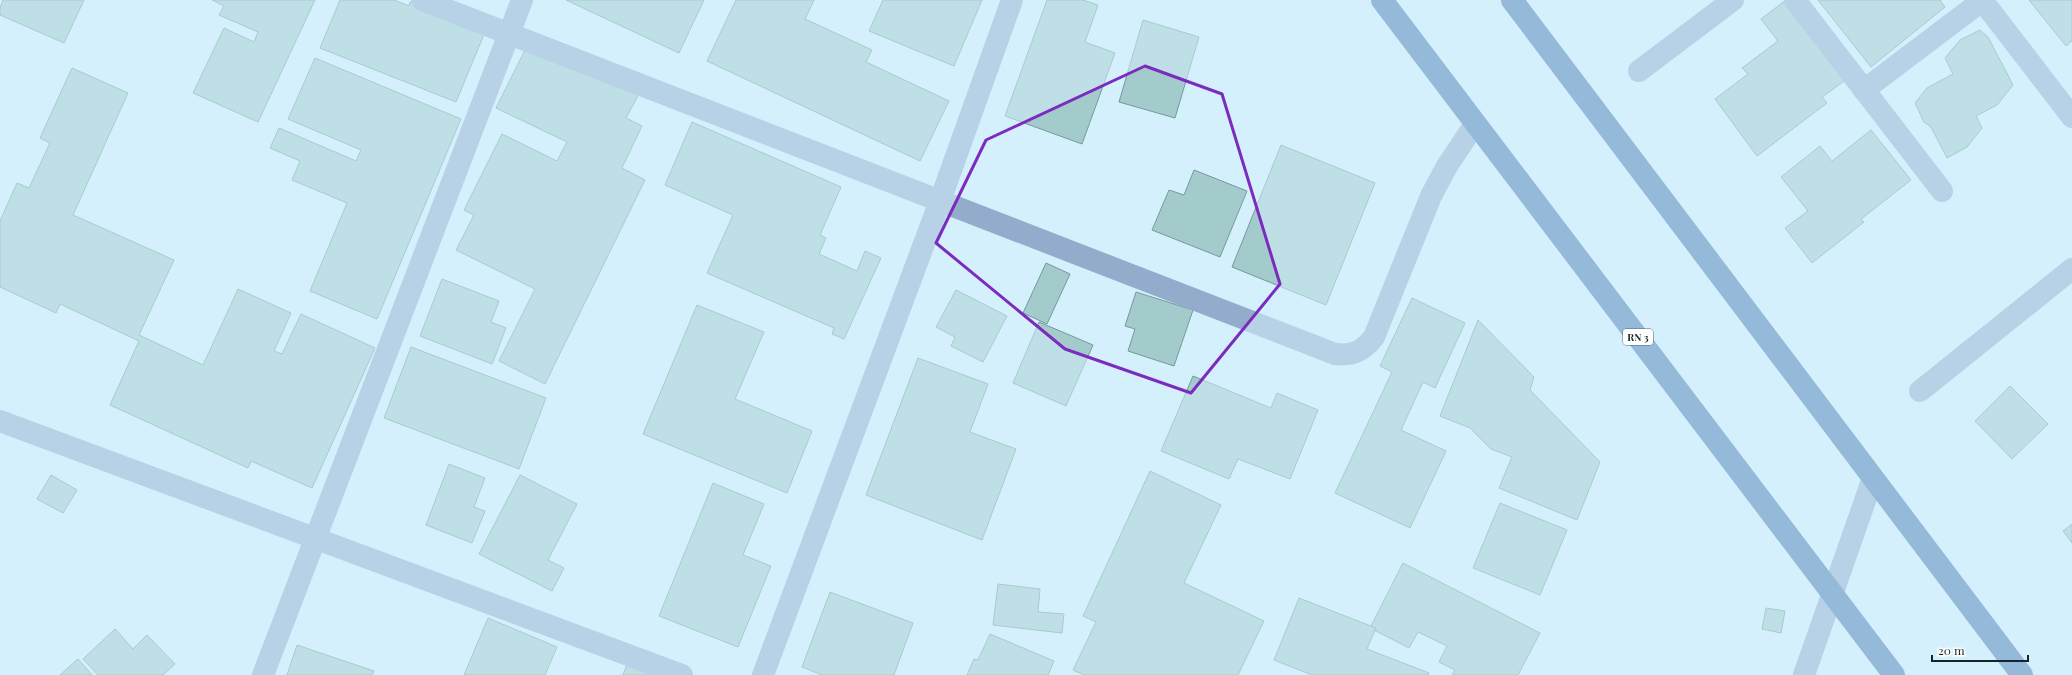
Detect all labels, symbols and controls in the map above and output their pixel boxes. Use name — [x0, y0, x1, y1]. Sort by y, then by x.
road number: RN 3 — [1623, 329, 1653, 345]
scale bar — [1932, 637, 2028, 663]
text: 20 m — [1938, 642, 1965, 658]

